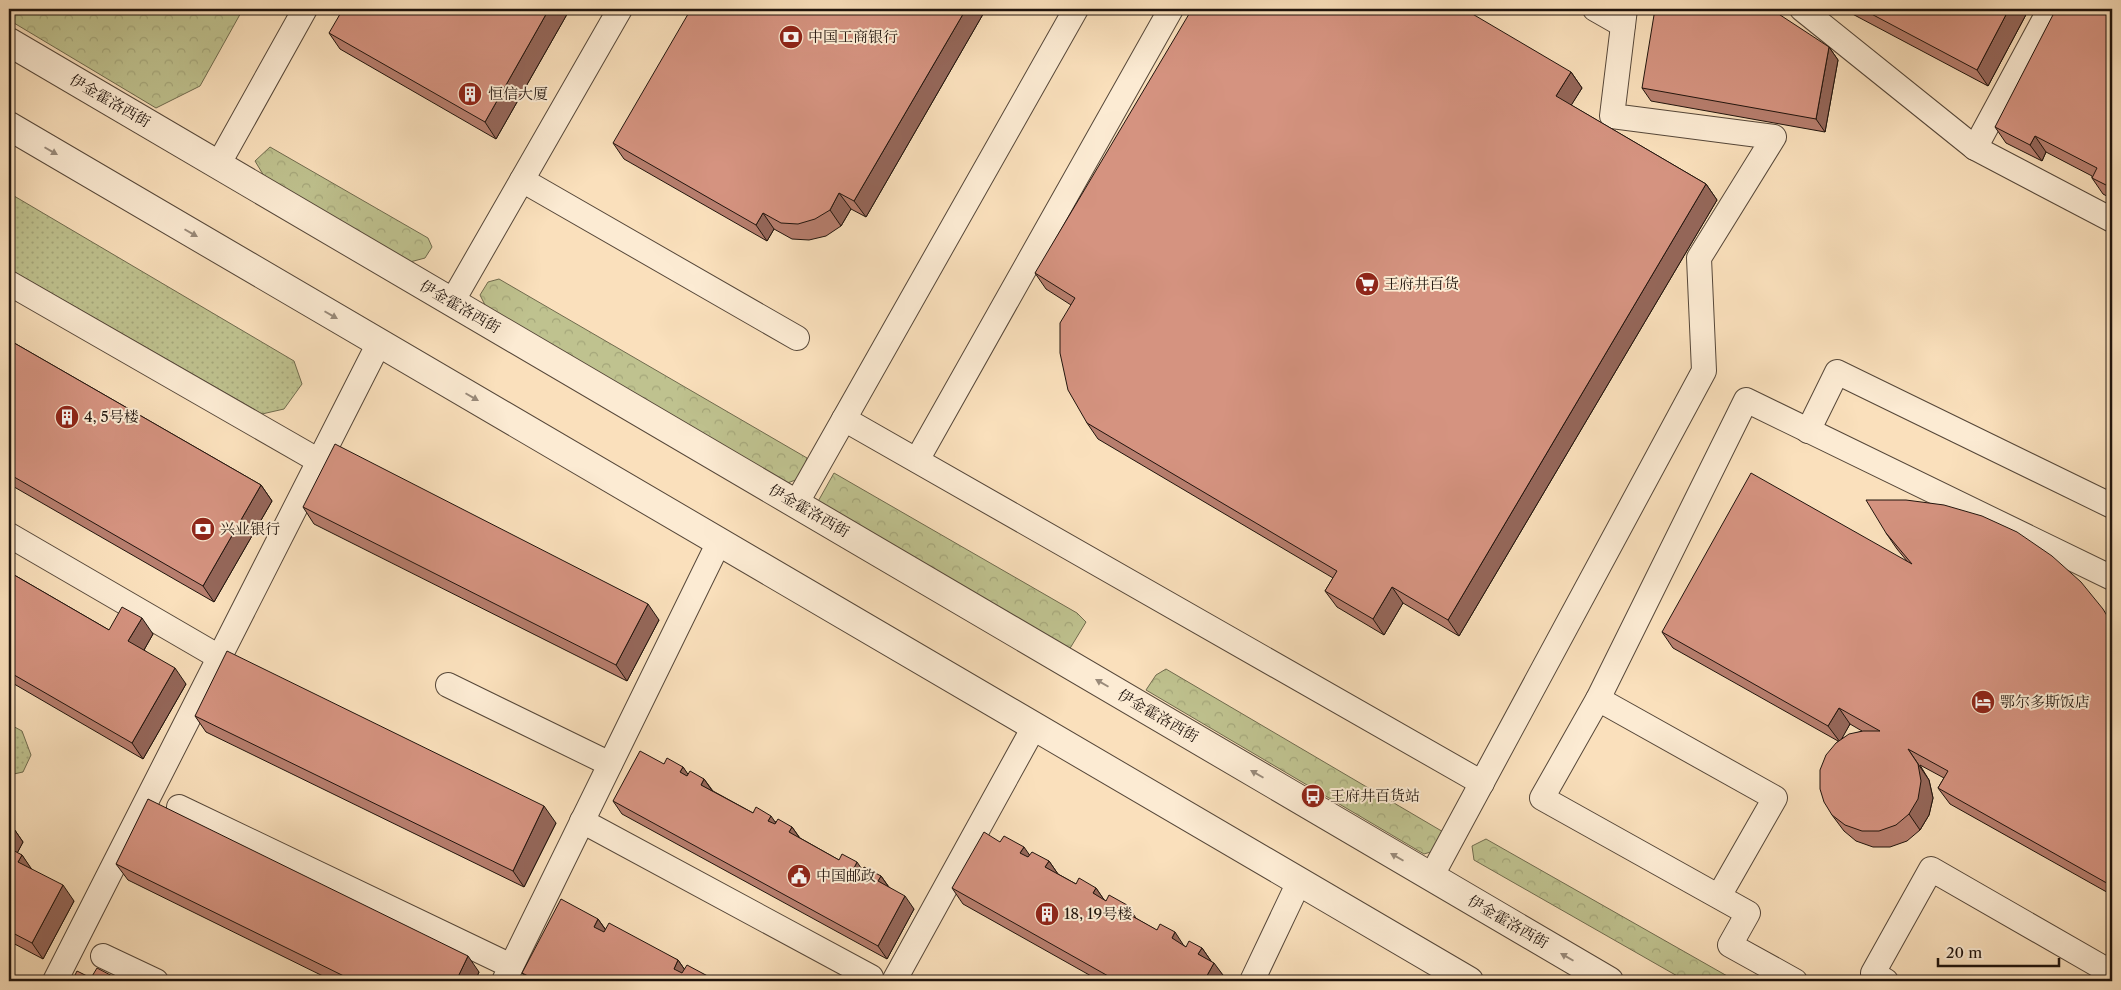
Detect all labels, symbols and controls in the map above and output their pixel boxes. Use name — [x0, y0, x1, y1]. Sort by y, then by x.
bank icon: 中国工商银行 — [778, 24, 804, 50]
place label: 中国工商银行 — [808, 27, 898, 46]
street label: 伊金霍洛西街 — [67, 70, 154, 131]
building icon: 恒信大厦 — [457, 81, 483, 107]
place label: 恒信大厦 — [488, 84, 548, 103]
one-way arrow — [43, 147, 58, 155]
one-way arrow — [185, 229, 198, 238]
supermarket icon: 王府井百货 — [1354, 271, 1380, 297]
place label: 王府井百货 — [1384, 274, 1459, 293]
street label: 伊金霍洛西街 — [417, 276, 504, 337]
one-way arrow — [325, 311, 338, 320]
one-way arrow — [465, 393, 478, 402]
building icon: 4, 5号楼 — [54, 404, 80, 430]
place label: 4, 5号楼 — [84, 407, 139, 426]
street label: 伊金霍洛西街 — [766, 480, 853, 541]
bank icon: 兴业银行 — [190, 516, 216, 542]
place label: 兴业银行 — [220, 519, 280, 538]
one-way arrow — [1095, 679, 1108, 688]
street label: 伊金霍洛西街 — [1115, 685, 1202, 746]
hotel icon: 鄂尔多斯饭店 — [1970, 689, 1996, 715]
place label: 鄂尔多斯饭店 — [2000, 692, 2090, 711]
one-way arrow — [1250, 770, 1263, 779]
bus stop icon: 王府井百货站 — [1300, 783, 1326, 809]
place label: 王府井百货站 — [1330, 786, 1420, 805]
one-way arrow — [1390, 852, 1403, 861]
public building icon: 中国邮政 — [786, 863, 812, 889]
place label: 中国邮政 — [816, 866, 876, 885]
street label: 伊金霍洛西街 — [1465, 891, 1552, 952]
building icon: 18, 19号楼 — [1034, 901, 1060, 927]
place label: 18, 19号楼 — [1064, 904, 1132, 923]
scale bar — [1938, 935, 2060, 967]
text: 20 m — [1946, 943, 1982, 962]
one-way arrow — [1561, 952, 1574, 961]

